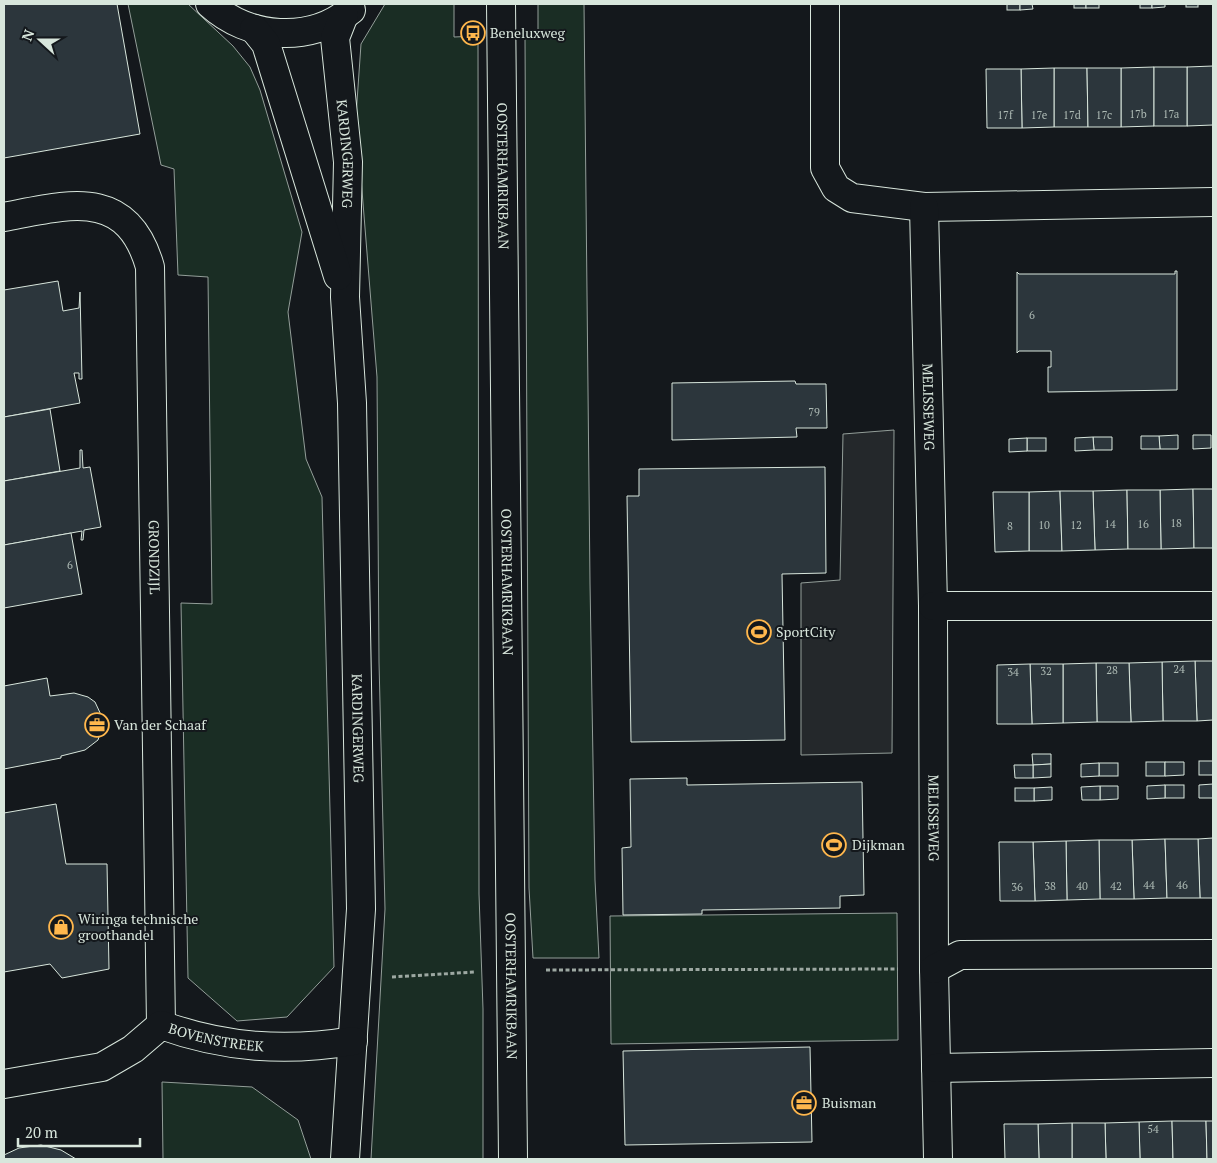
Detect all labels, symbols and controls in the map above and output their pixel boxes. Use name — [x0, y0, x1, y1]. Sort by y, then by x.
north arrow — [15, 15, 65, 65]
bus stop icon: Beneluxweg — [460, 20, 486, 46]
place label: Beneluxweg — [490, 23, 566, 42]
text: N — [17, 26, 38, 44]
street label: KARDINGERWEG — [332, 98, 358, 209]
street label: OOSTERHAMRIKBAAN — [493, 102, 514, 249]
house number: 17b — [1129, 107, 1147, 121]
house number: 17a — [1163, 107, 1180, 121]
house number: 17f — [997, 108, 1014, 122]
house number: 17e — [1031, 108, 1048, 122]
house number: 17d — [1063, 108, 1081, 122]
house number: 17c — [1096, 108, 1112, 122]
house number: 6 — [1029, 308, 1035, 322]
street label: MELISSEWEG — [919, 363, 939, 451]
house number: 79 — [808, 405, 820, 419]
street label: OOSTERHAMRIKBAAN — [497, 508, 518, 655]
house number: 18 — [1170, 516, 1182, 530]
house number: 14 — [1104, 517, 1116, 531]
house number: 16 — [1137, 517, 1149, 531]
house number: 10 — [1038, 518, 1050, 532]
house number: 12 — [1070, 518, 1082, 532]
house number: 8 — [1007, 519, 1013, 533]
street label: GRONDZIJL — [145, 520, 165, 595]
house number: 6 — [67, 558, 73, 572]
sports icon: SportCity — [746, 619, 772, 645]
place label: SportCity — [776, 622, 836, 641]
house number: 24 — [1173, 662, 1185, 676]
house number: 28 — [1106, 663, 1118, 677]
house number: 32 — [1040, 664, 1052, 678]
house number: 34 — [1007, 665, 1019, 679]
street label: KARDINGERWEG — [348, 674, 369, 783]
office icon: Van der Schaaf — [84, 712, 110, 738]
place label: Van der Schaaf — [114, 715, 207, 734]
street label: MELISSEWEG — [924, 774, 944, 862]
sports icon: Dijkman — [821, 832, 847, 858]
place label: Dijkman — [852, 835, 906, 854]
house number: 44 — [1143, 878, 1155, 892]
house number: 46 — [1176, 878, 1188, 892]
house number: 38 — [1044, 879, 1056, 893]
house number: 40 — [1076, 879, 1088, 893]
house number: 42 — [1110, 879, 1122, 893]
house number: 36 — [1011, 880, 1023, 894]
place label: Wiringa technische groothandel — [78, 909, 198, 944]
street label: OOSTERHAMRIKBAAN — [501, 912, 522, 1059]
shop icon: Wiringa technische groothandel — [48, 914, 74, 940]
street label: BOVENSTREEK — [166, 1018, 265, 1055]
office icon: Buisman — [791, 1090, 817, 1116]
place label: Buisman — [822, 1093, 877, 1112]
scale bar — [18, 1116, 140, 1148]
text: 20 m — [25, 1122, 58, 1142]
house number: 54 — [1147, 1122, 1159, 1136]

